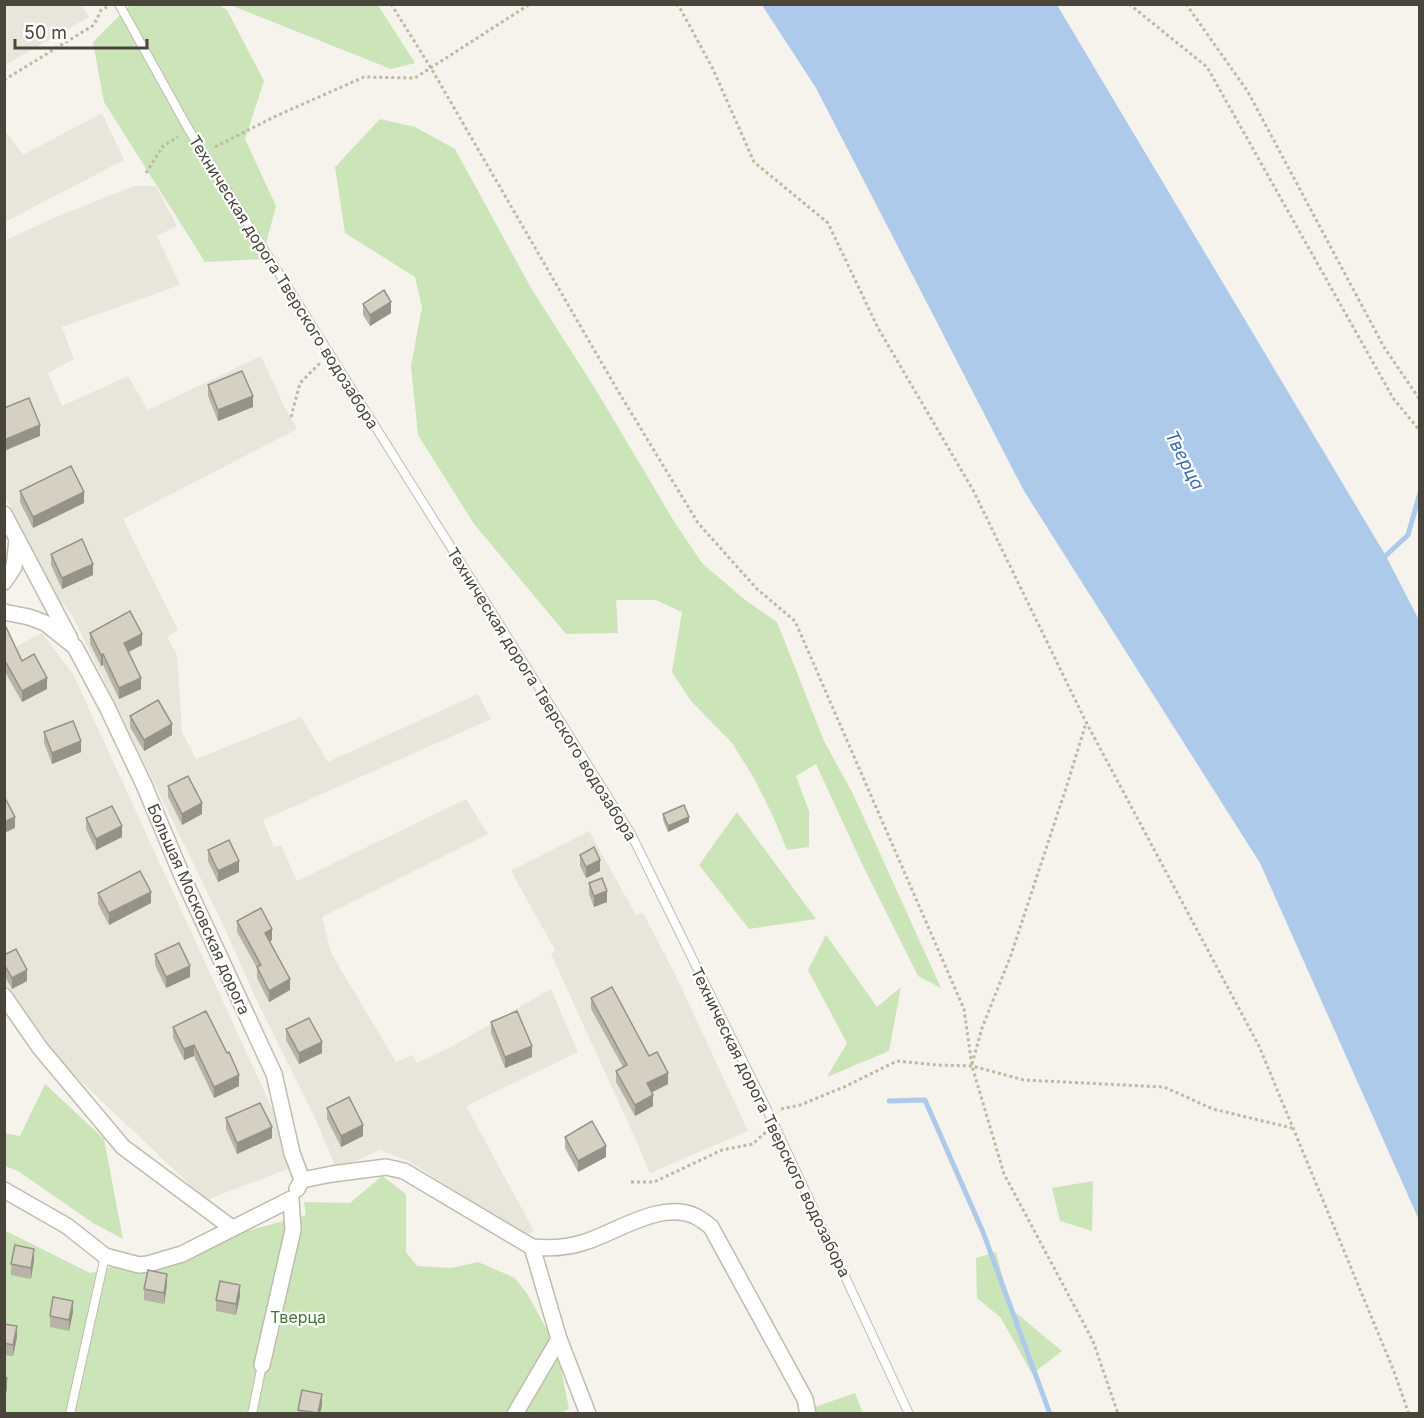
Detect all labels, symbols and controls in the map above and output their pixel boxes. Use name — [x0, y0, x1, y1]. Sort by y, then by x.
scale bar — [15, 12, 147, 50]
text: 50 m — [24, 22, 67, 43]
street label: Техническая дорога Тверского водозабора — [185, 131, 383, 433]
water label: Тверца — [1161, 427, 1209, 493]
street label: Техническая дорога Тверского водозабора — [443, 543, 641, 845]
street label: Большая Московская дорога — [143, 800, 255, 1018]
street label: Техническая дорога Тверского водозабора — [687, 964, 855, 1280]
park label: Тверца — [270, 1307, 326, 1327]

